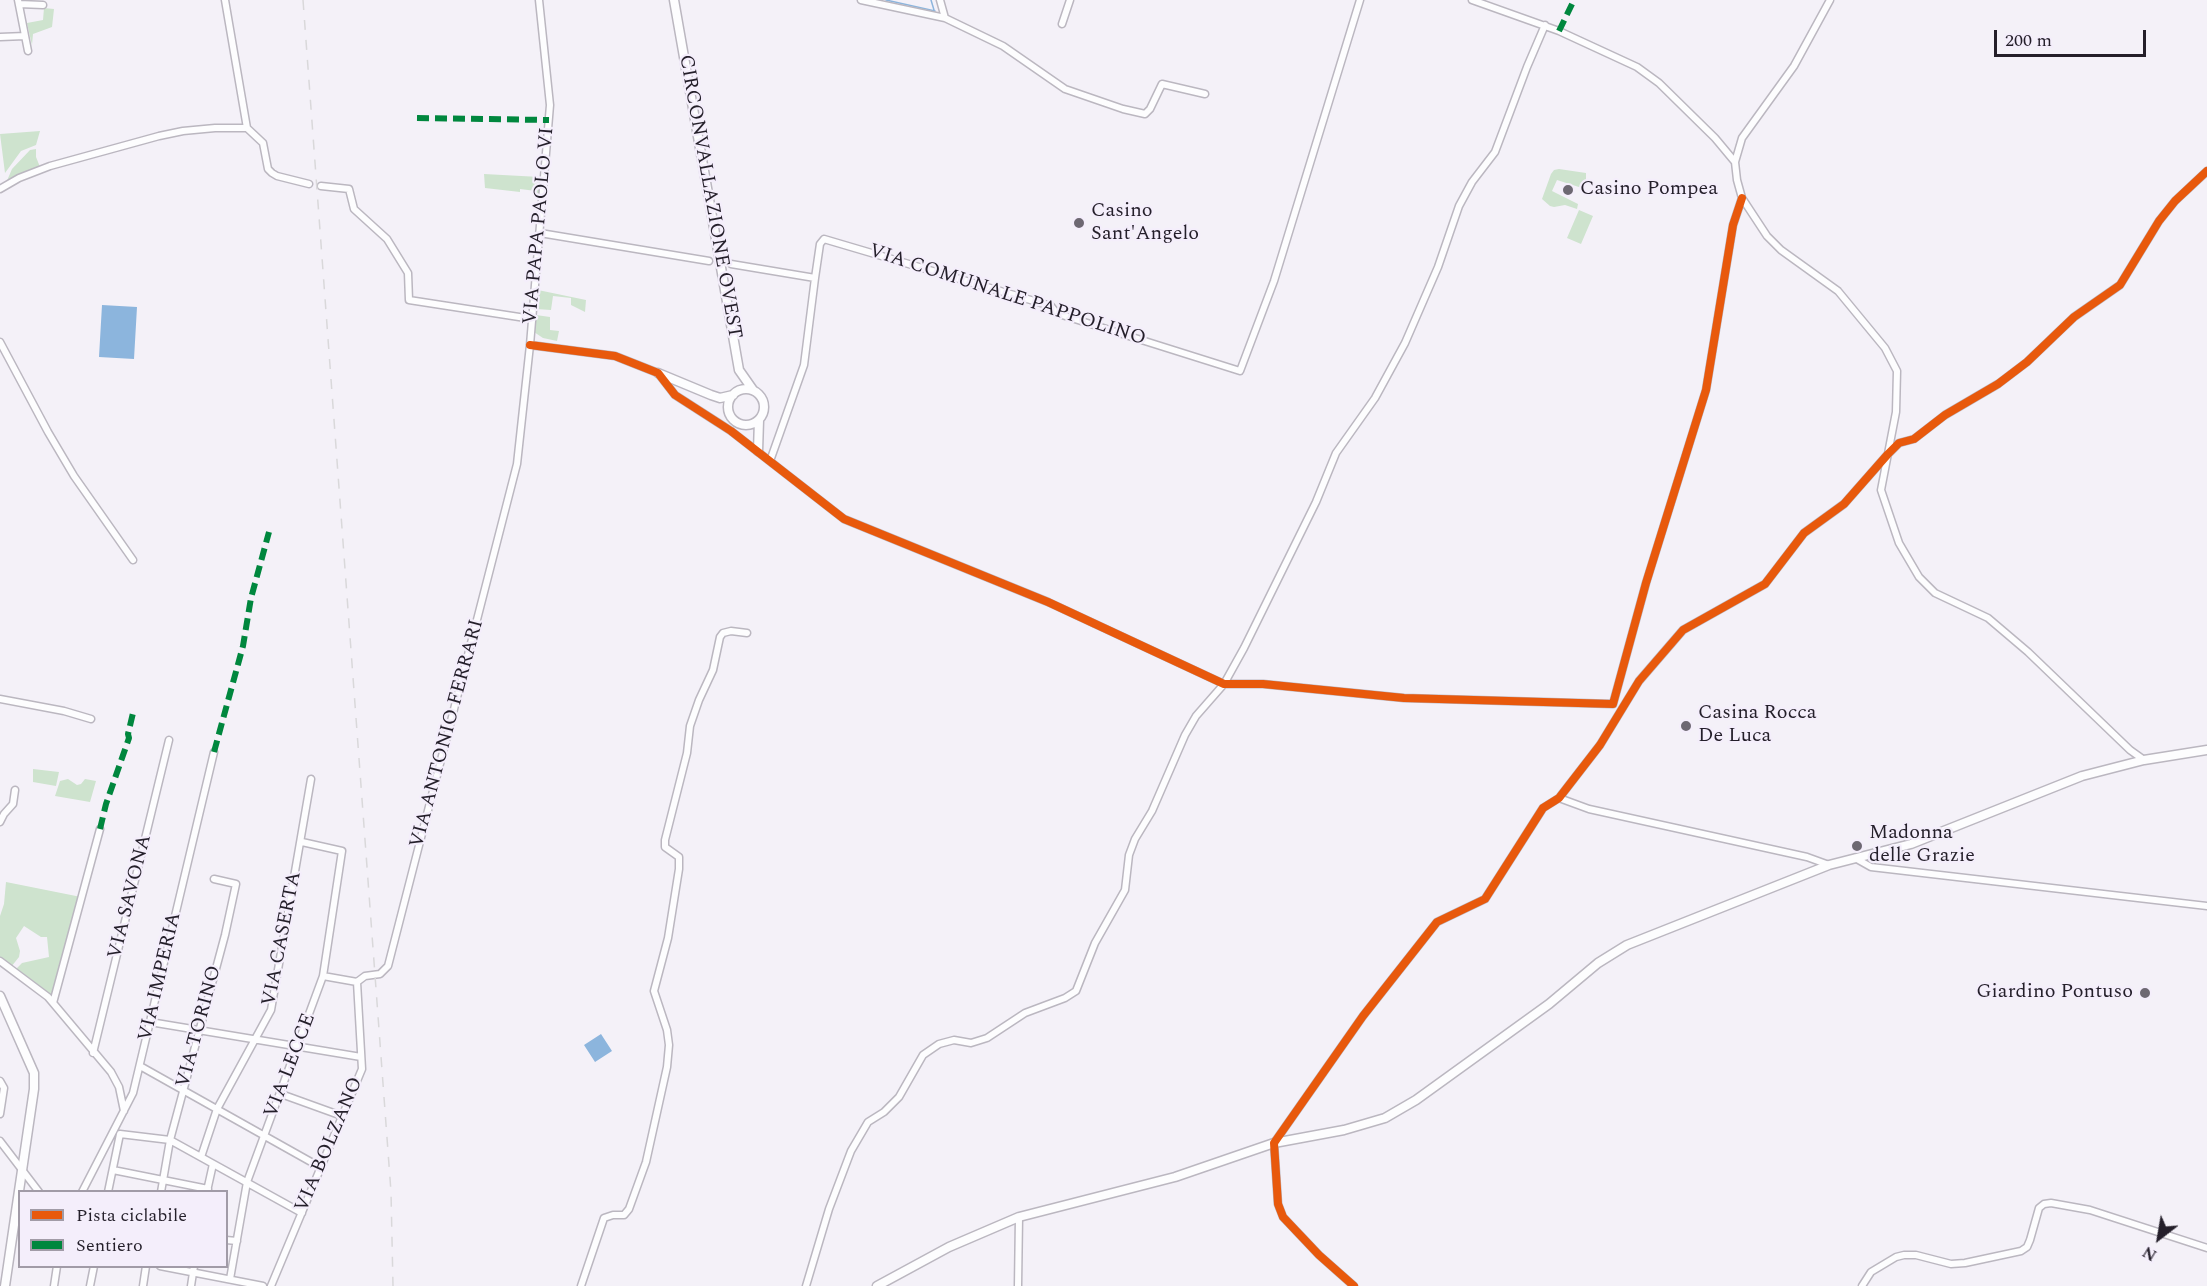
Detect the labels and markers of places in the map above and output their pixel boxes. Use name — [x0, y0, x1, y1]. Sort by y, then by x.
place label: Casino Pompea — [1580, 178, 1718, 202]
marker: Casino Pompea — [1561, 183, 1575, 197]
place label: Casino Sant'Angelo — [1091, 200, 1199, 247]
marker: Casino Sant'Angelo — [1072, 216, 1086, 230]
place label: Casina Rocca De Luca — [1698, 702, 1817, 749]
marker: Casina Rocca De Luca — [1679, 719, 1693, 733]
place label: Madonna delle Grazie — [1869, 822, 1975, 869]
marker: Madonna delle Grazie — [1850, 839, 1864, 853]
place label: Giardino Pontuso — [1976, 981, 2133, 1005]
marker: Giardino Pontuso — [2138, 986, 2152, 1000]

